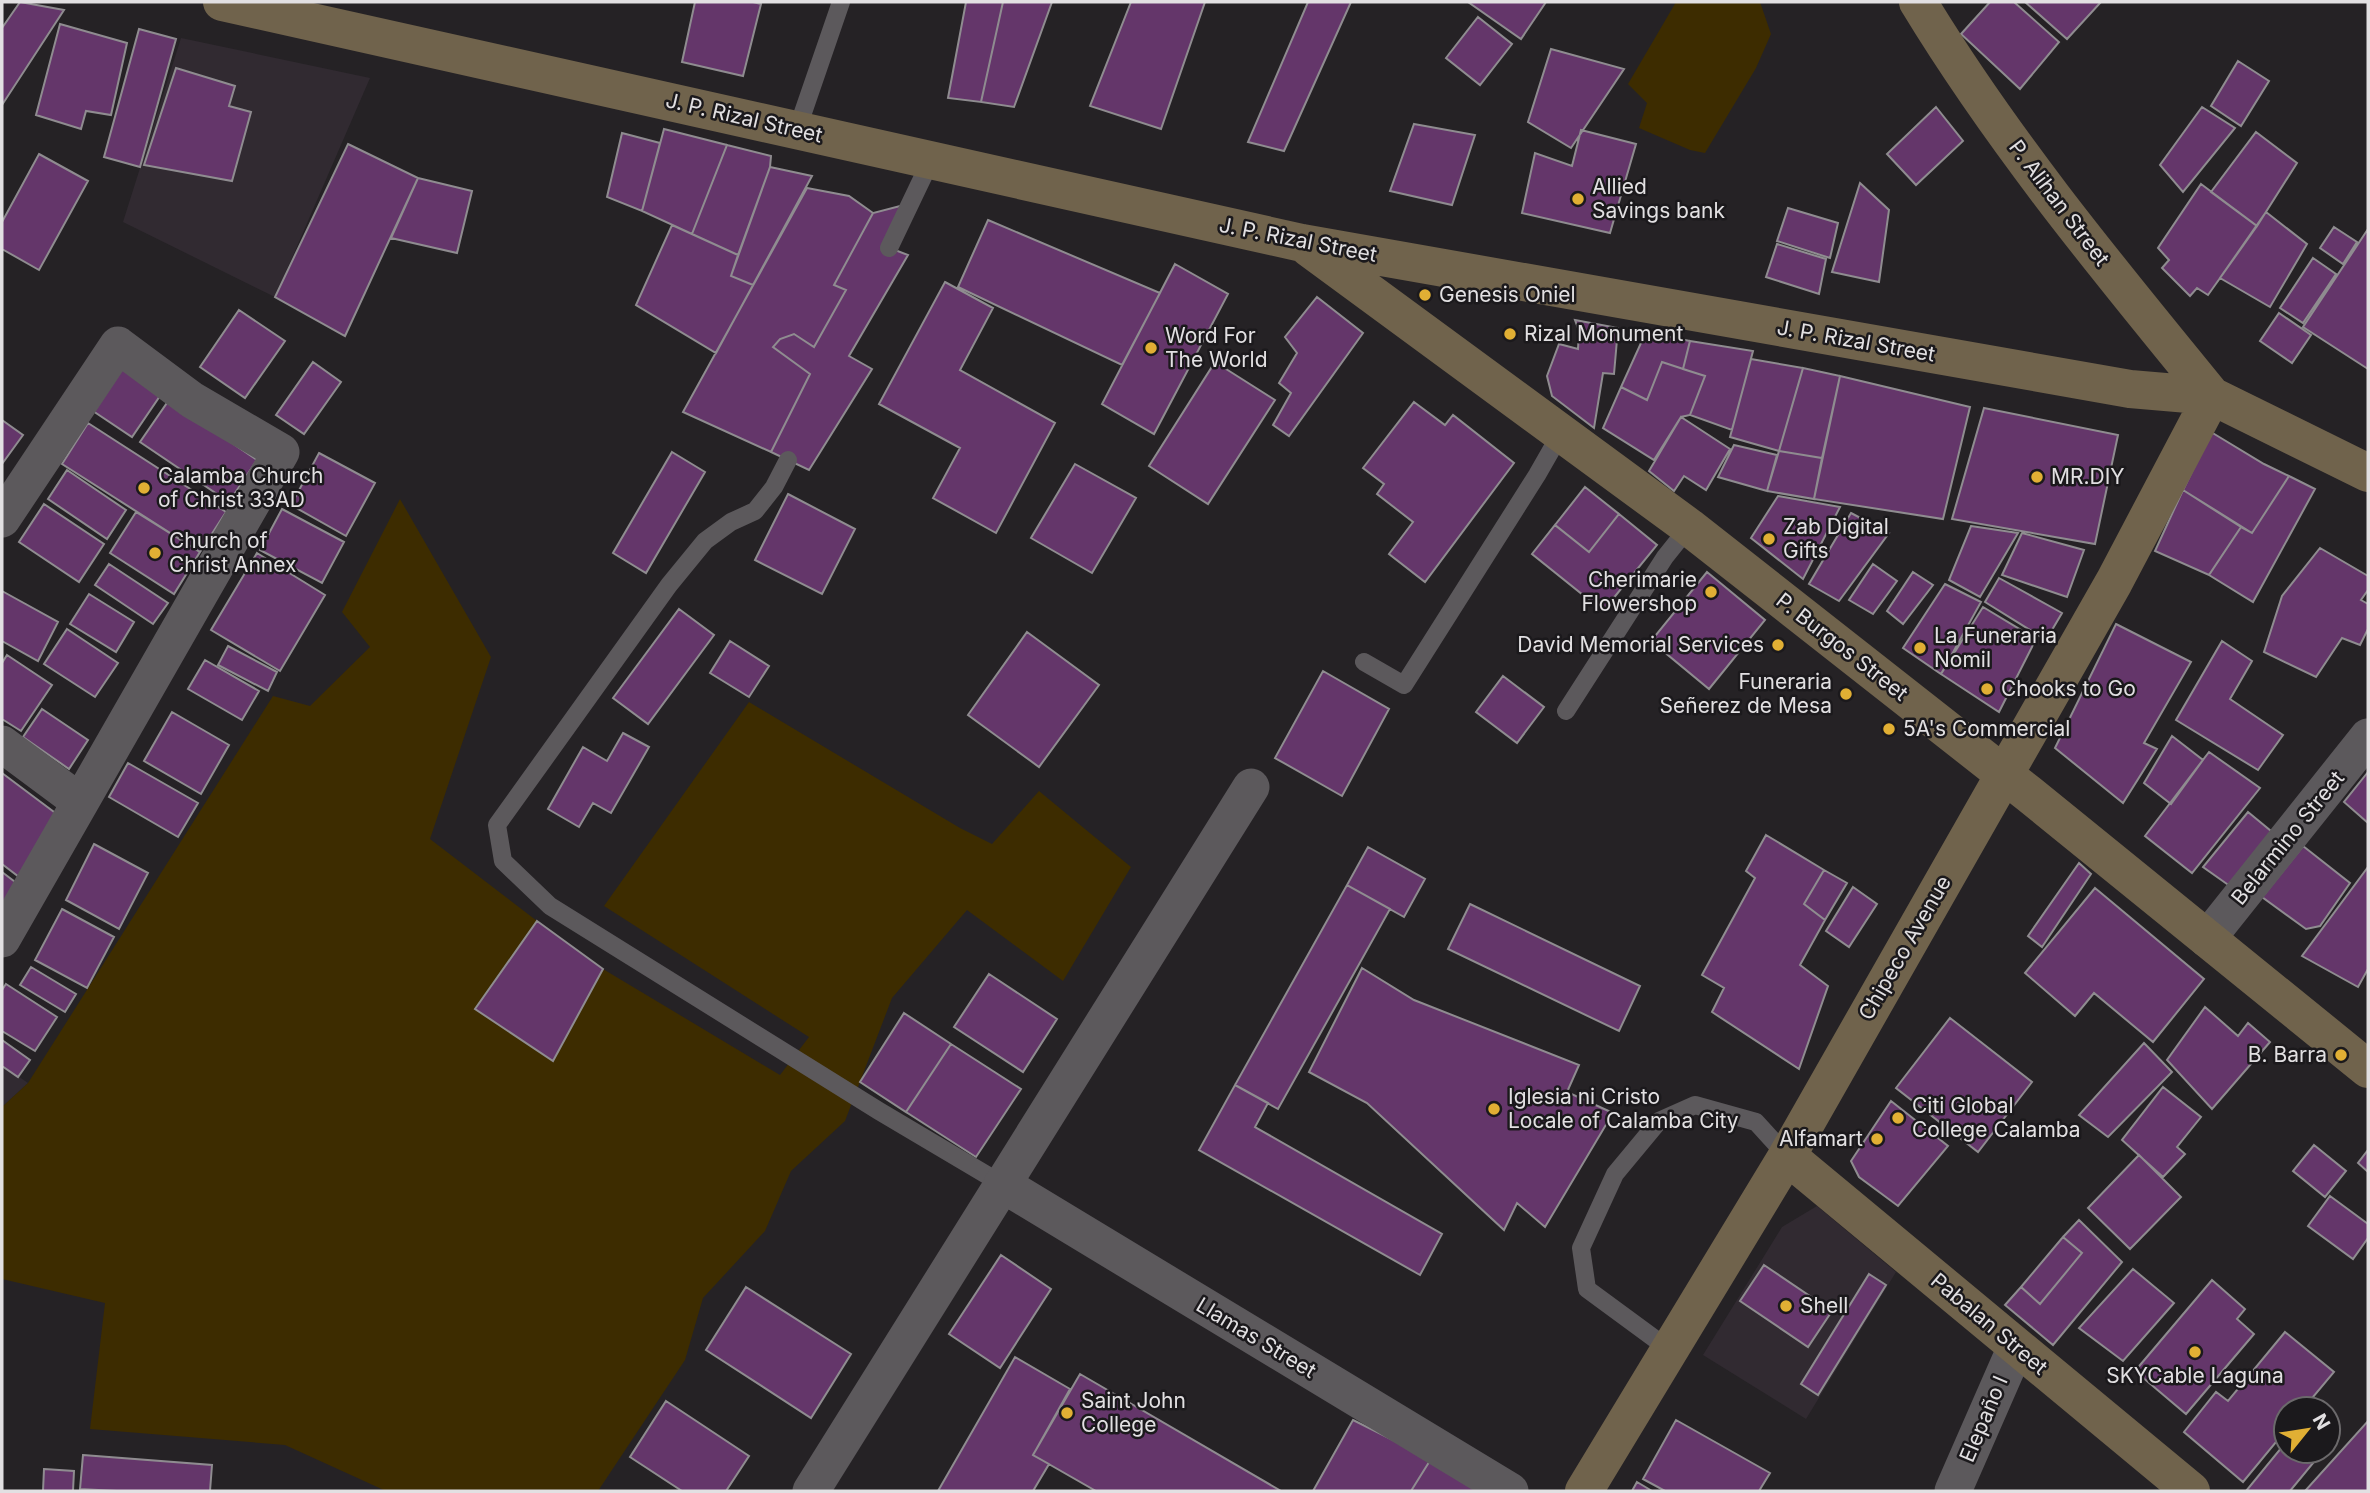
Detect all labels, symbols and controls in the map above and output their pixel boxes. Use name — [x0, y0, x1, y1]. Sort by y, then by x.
street label: J. P. Rizal Street — [663, 87, 825, 148]
street label: P. Alihan Street — [2004, 135, 2115, 271]
place label: Allied Savings bank — [1592, 174, 1725, 223]
marker: Allied Savings bank — [1570, 191, 1586, 207]
street label: J. P. Rizal Street — [1217, 212, 1379, 267]
place label: Genesis Oniel — [1439, 282, 1576, 307]
marker: Genesis Oniel — [1417, 287, 1433, 303]
street label: J. P. Rizal Street — [1775, 314, 1937, 367]
place label: Rizal Monument — [1524, 321, 1683, 346]
place label: Word For The World — [1165, 323, 1268, 372]
marker: Rizal Monument — [1502, 326, 1518, 342]
marker: Word For The World — [1143, 340, 1159, 356]
place label: Calamba Church of Christ 33AD — [158, 463, 323, 512]
place label: MR.DIY — [2051, 464, 2125, 489]
marker: MR.DIY — [2029, 469, 2045, 485]
marker: Calamba Church of Christ 33AD — [136, 480, 152, 496]
place label: Zab Digital Gifts — [1783, 514, 1889, 563]
place label: Church of Christ Annex — [169, 528, 296, 577]
marker: Zab Digital Gifts — [1761, 531, 1777, 547]
marker: Church of Christ Annex — [147, 545, 163, 561]
place label: Cherimarie Flowershop — [1581, 567, 1697, 616]
marker: Cherimarie Flowershop — [1703, 584, 1719, 600]
street label: P. Burgos Street — [1772, 587, 1913, 706]
place label: La Funeraria Nomil — [1934, 623, 2057, 672]
place label: David Memorial Services — [1517, 632, 1764, 657]
marker: David Memorial Services — [1770, 637, 1786, 653]
marker: La Funeraria Nomil — [1912, 640, 1928, 656]
place label: Funeraria Señerez de Mesa — [1660, 669, 1832, 718]
place label: Chooks to Go — [2001, 676, 2136, 701]
marker: Chooks to Go — [1979, 681, 1995, 697]
marker: Funeraria Señerez de Mesa — [1838, 686, 1854, 702]
place label: 5A's Commercial — [1903, 716, 2070, 741]
marker: 5A's Commercial — [1881, 721, 1897, 737]
street label: Belarmino Street — [2226, 766, 2349, 910]
street label: Chipeco Avenue — [1853, 871, 1956, 1024]
place label: B. Barra — [2248, 1042, 2327, 1067]
marker: B. Barra — [2333, 1047, 2349, 1063]
place label: Iglesia ni Cristo Locale of Calamba City — [1508, 1084, 1739, 1133]
place label: Citi Global College Calamba — [1912, 1093, 2081, 1142]
marker: Iglesia ni Cristo Locale of Calamba City — [1486, 1101, 1502, 1117]
marker: Citi Global College Calamba — [1890, 1110, 1906, 1126]
place label: Alfamart — [1779, 1126, 1863, 1151]
marker: Alfamart — [1869, 1131, 1885, 1147]
street label: Pabalan Street — [1926, 1268, 2053, 1380]
street label: Llamas Street — [1192, 1292, 1321, 1383]
place label: Shell — [1800, 1293, 1848, 1318]
marker: Shell — [1778, 1298, 1794, 1314]
marker: SKYCable Laguna — [2187, 1344, 2203, 1360]
place label: SKYCable Laguna — [2106, 1363, 2284, 1388]
street label: Elepaño I — [1954, 1372, 2013, 1466]
place label: Saint John College — [1081, 1388, 1186, 1437]
north arrow — [2272, 1395, 2342, 1465]
marker: Saint John College — [1059, 1405, 1075, 1421]
text: N — [2308, 1410, 2335, 1434]

